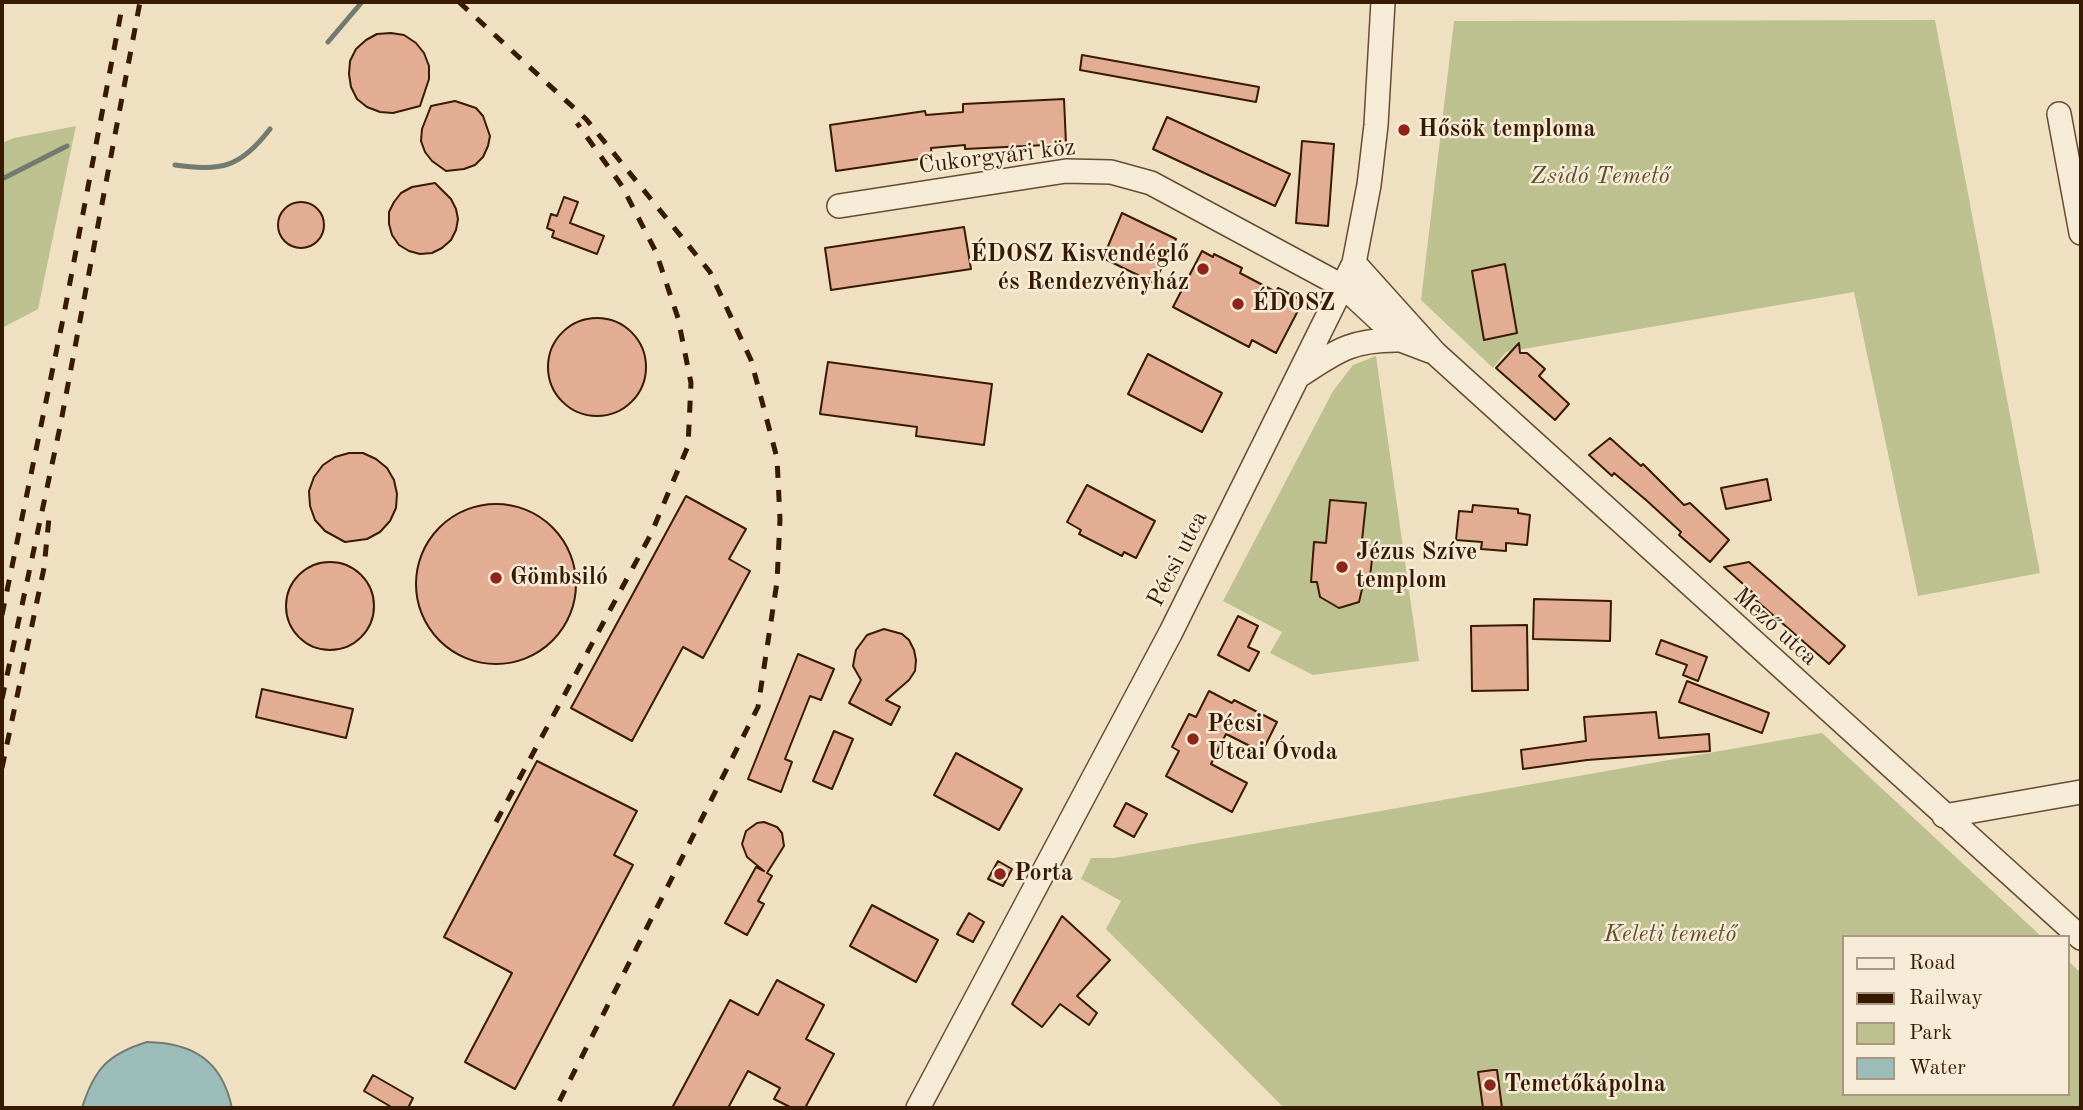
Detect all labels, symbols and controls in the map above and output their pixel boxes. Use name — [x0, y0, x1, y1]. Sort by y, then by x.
place label: Hősök temploma — [1418, 116, 1596, 144]
marker: Hősök temploma — [1396, 122, 1412, 138]
street label: Cukorgyári köz — [917, 133, 1077, 181]
park label: Zsidó Temető — [1530, 163, 1670, 191]
place label: ÉDOSZ Kisvendéglő és Rendezvényház — [970, 241, 1189, 297]
marker: ÉDOSZ Kisvendéglő és Rendezvényház — [1195, 261, 1211, 277]
place label: ÉDOSZ — [1252, 290, 1335, 318]
marker: ÉDOSZ — [1230, 296, 1246, 312]
street label: Pécsi utca — [1142, 506, 1214, 612]
place label: Jézus Szíve templom — [1356, 539, 1477, 595]
marker: Jézus Szíve templom — [1334, 559, 1350, 575]
place label: Gömbsiló — [510, 564, 608, 592]
marker: Gömbsiló — [488, 570, 504, 586]
street label: Mező utca — [1727, 582, 1823, 672]
place label: Pécsi Utcai Óvoda — [1207, 711, 1338, 767]
marker: Pécsi Utcai Óvoda — [1185, 731, 1201, 747]
place label: Porta — [1014, 860, 1073, 888]
marker: Porta — [992, 866, 1008, 882]
park label: Keleti temető — [1604, 921, 1736, 949]
legend — [1842, 935, 2069, 1096]
text: Road — [1909, 953, 1956, 974]
text: Railway — [1909, 988, 1983, 1009]
text: Park — [1909, 1023, 1952, 1044]
text: Water — [1909, 1058, 1966, 1079]
place label: Temetőkápolna — [1504, 1071, 1666, 1099]
marker: Temetőkápolna — [1482, 1077, 1498, 1093]

